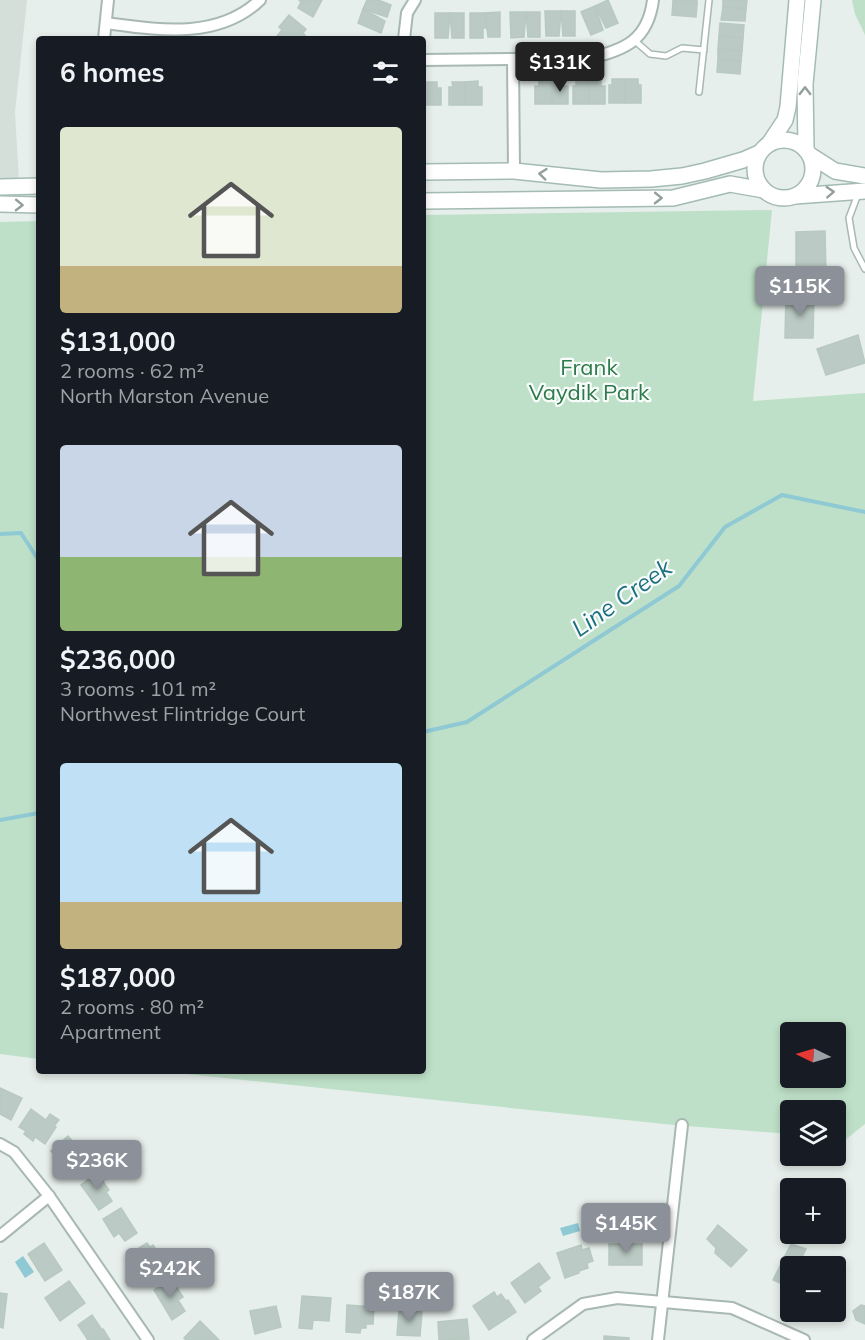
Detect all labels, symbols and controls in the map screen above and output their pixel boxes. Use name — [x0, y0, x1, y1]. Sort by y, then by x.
pin: $131K — [518, 42, 602, 93]
text: $131K — [529, 49, 591, 74]
text: 6 homes — [60, 56, 164, 89]
icon: filters — [369, 56, 402, 89]
one-way arrow — [799, 87, 811, 96]
icon: home — [177, 166, 285, 274]
one-way arrow — [538, 168, 548, 181]
one-way arrow — [826, 186, 835, 199]
one-way arrow — [653, 192, 662, 204]
one-way arrow — [15, 198, 24, 211]
pin: $115K — [758, 266, 842, 317]
text: $115K — [769, 273, 831, 298]
text: $131,000 — [60, 325, 176, 358]
park label: Frank Vaydik Park — [529, 353, 650, 406]
text: 2 rooms · 62 m² — [60, 358, 204, 383]
text: North Marston Avenue — [60, 383, 269, 408]
icon: home — [177, 484, 285, 592]
water label: Line Creek — [565, 551, 678, 643]
text: $236,000 — [60, 643, 176, 676]
text: 3 rooms · 101 m² — [60, 676, 216, 701]
text: Northwest Flintridge Court — [60, 701, 305, 726]
icon: home — [177, 802, 285, 910]
text: $187,000 — [60, 961, 176, 994]
text: 2 rooms · 80 m² — [60, 994, 204, 1019]
text: Apartment — [60, 1019, 161, 1044]
north arrow — [780, 1022, 846, 1088]
map controls — [780, 1022, 846, 1322]
button: layers — [780, 1100, 846, 1166]
pin: $236K — [55, 1140, 139, 1191]
text: $236K — [66, 1147, 128, 1172]
button: + — [780, 1178, 846, 1244]
pin: $145K — [584, 1203, 668, 1254]
text: $145K — [595, 1210, 657, 1235]
pin: $242K — [128, 1248, 212, 1299]
text: $242K — [139, 1255, 201, 1280]
button: − — [780, 1256, 846, 1322]
pin: $187K — [367, 1272, 451, 1323]
text: $187K — [378, 1279, 440, 1304]

